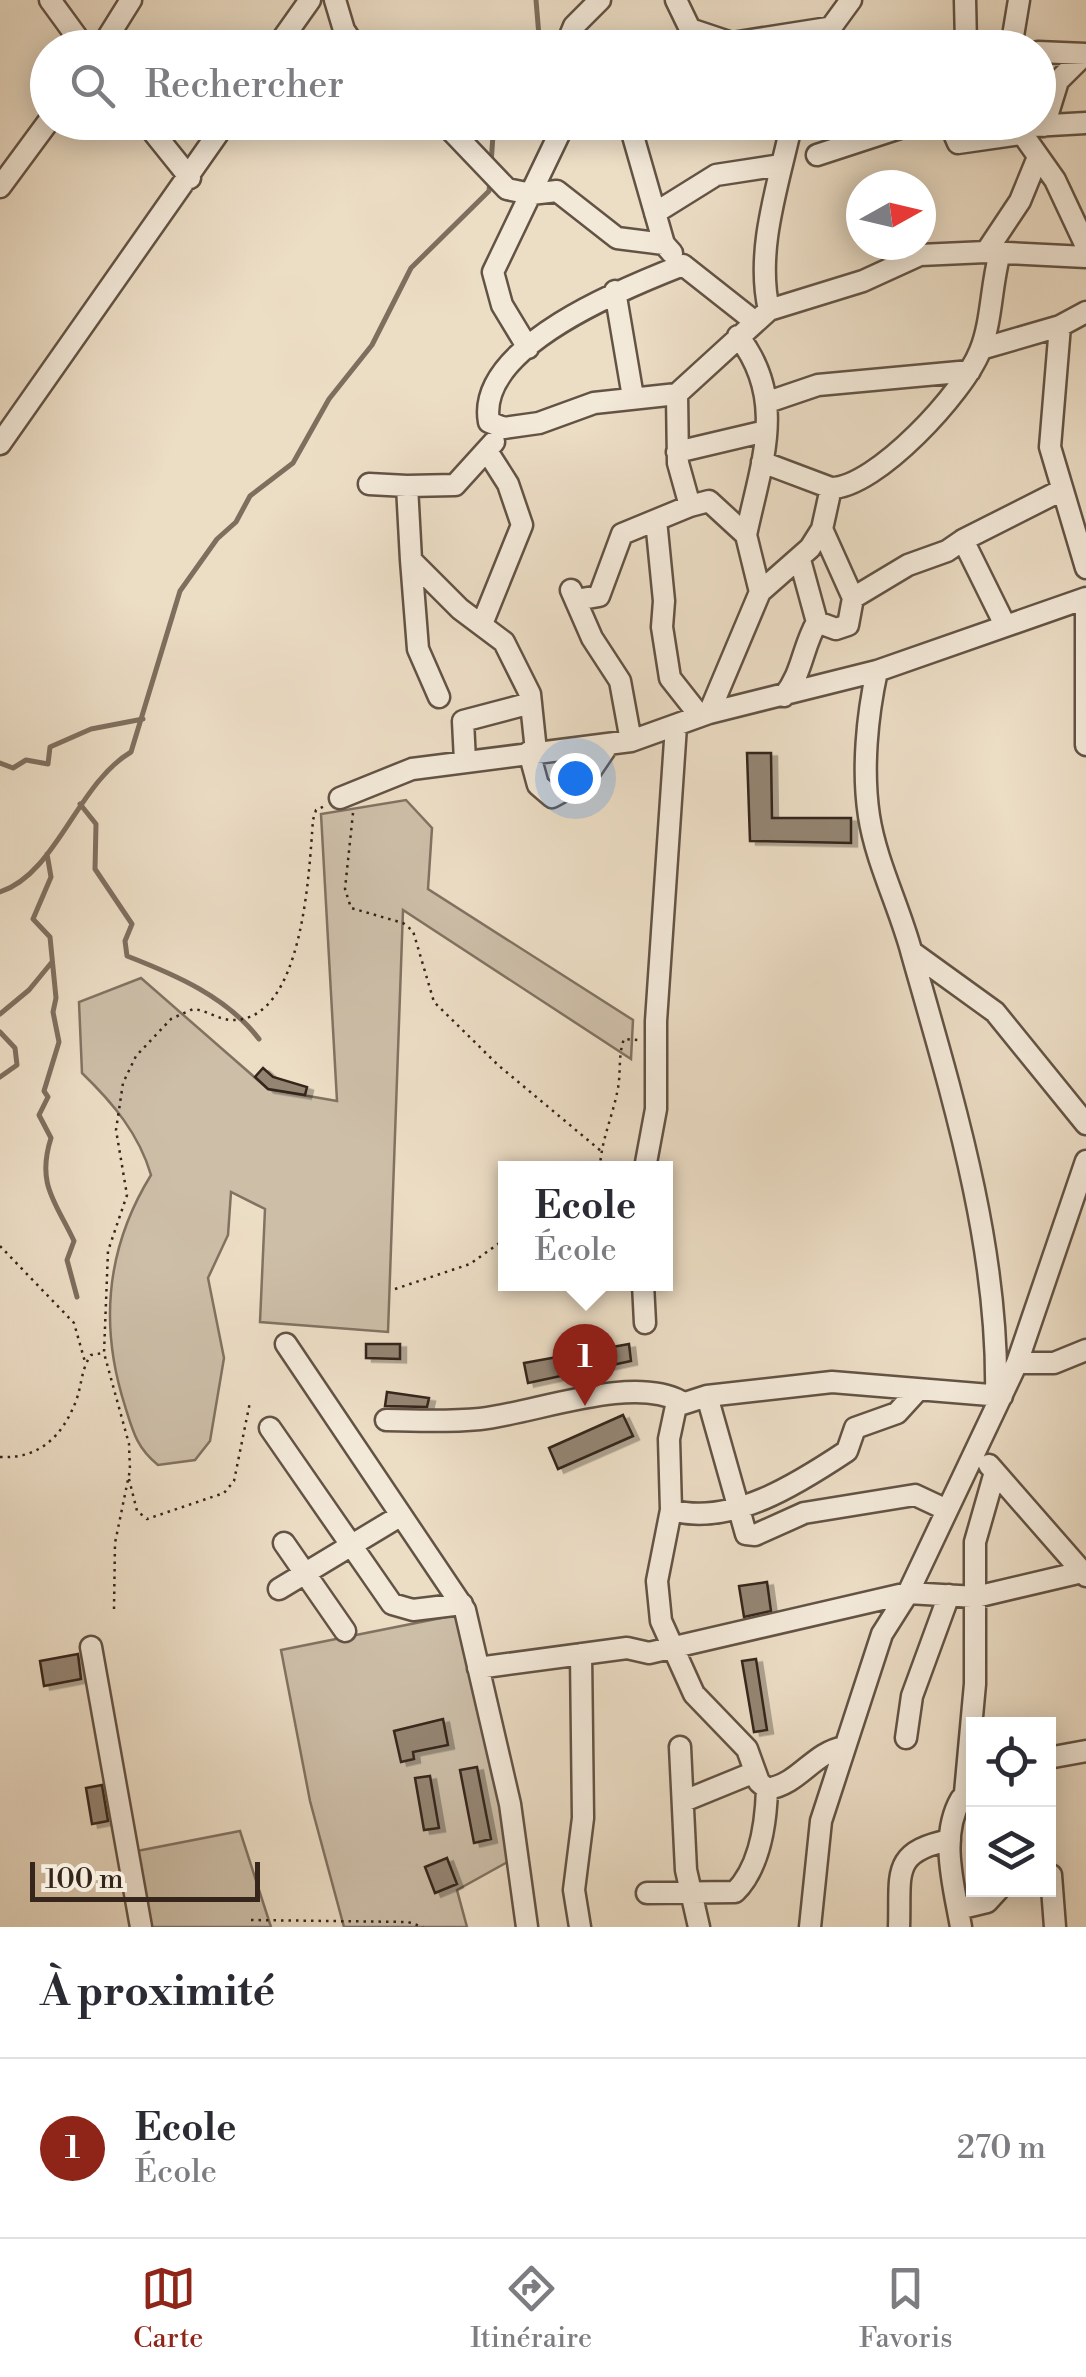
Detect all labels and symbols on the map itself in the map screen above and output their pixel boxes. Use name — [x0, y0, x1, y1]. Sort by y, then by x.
north arrow — [846, 170, 936, 260]
your location — [550, 753, 601, 804]
pin: 1 — [552, 1324, 618, 1406]
scale bar — [30, 1857, 260, 1902]

